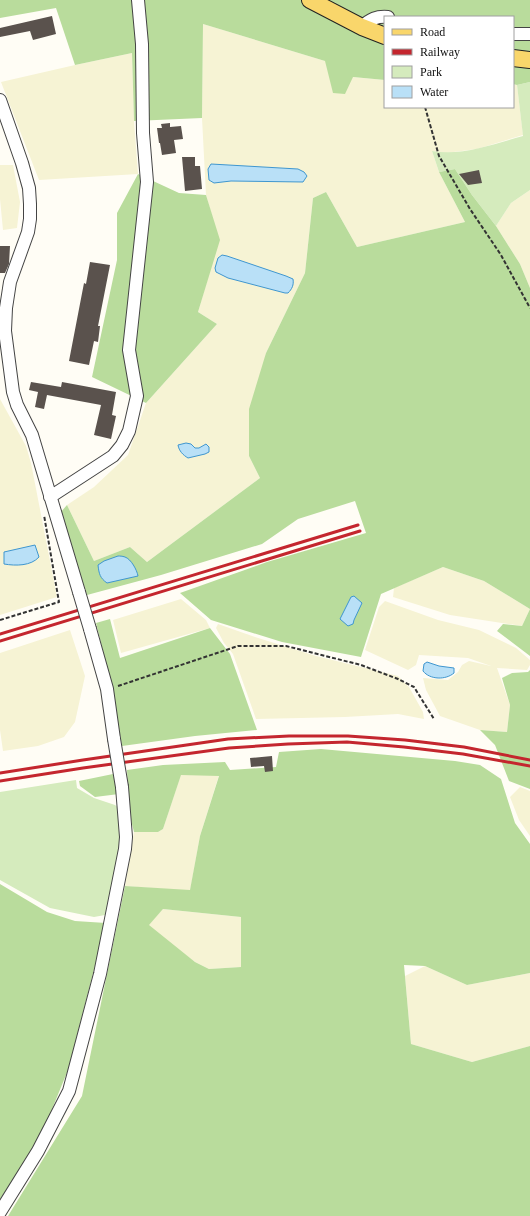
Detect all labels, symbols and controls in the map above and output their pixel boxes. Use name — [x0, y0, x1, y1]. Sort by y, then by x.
legend — [384, 16, 514, 108]
text: Road — [420, 25, 445, 39]
text: Railway — [420, 45, 460, 59]
text: Park — [420, 65, 442, 79]
text: Water — [420, 85, 448, 99]

